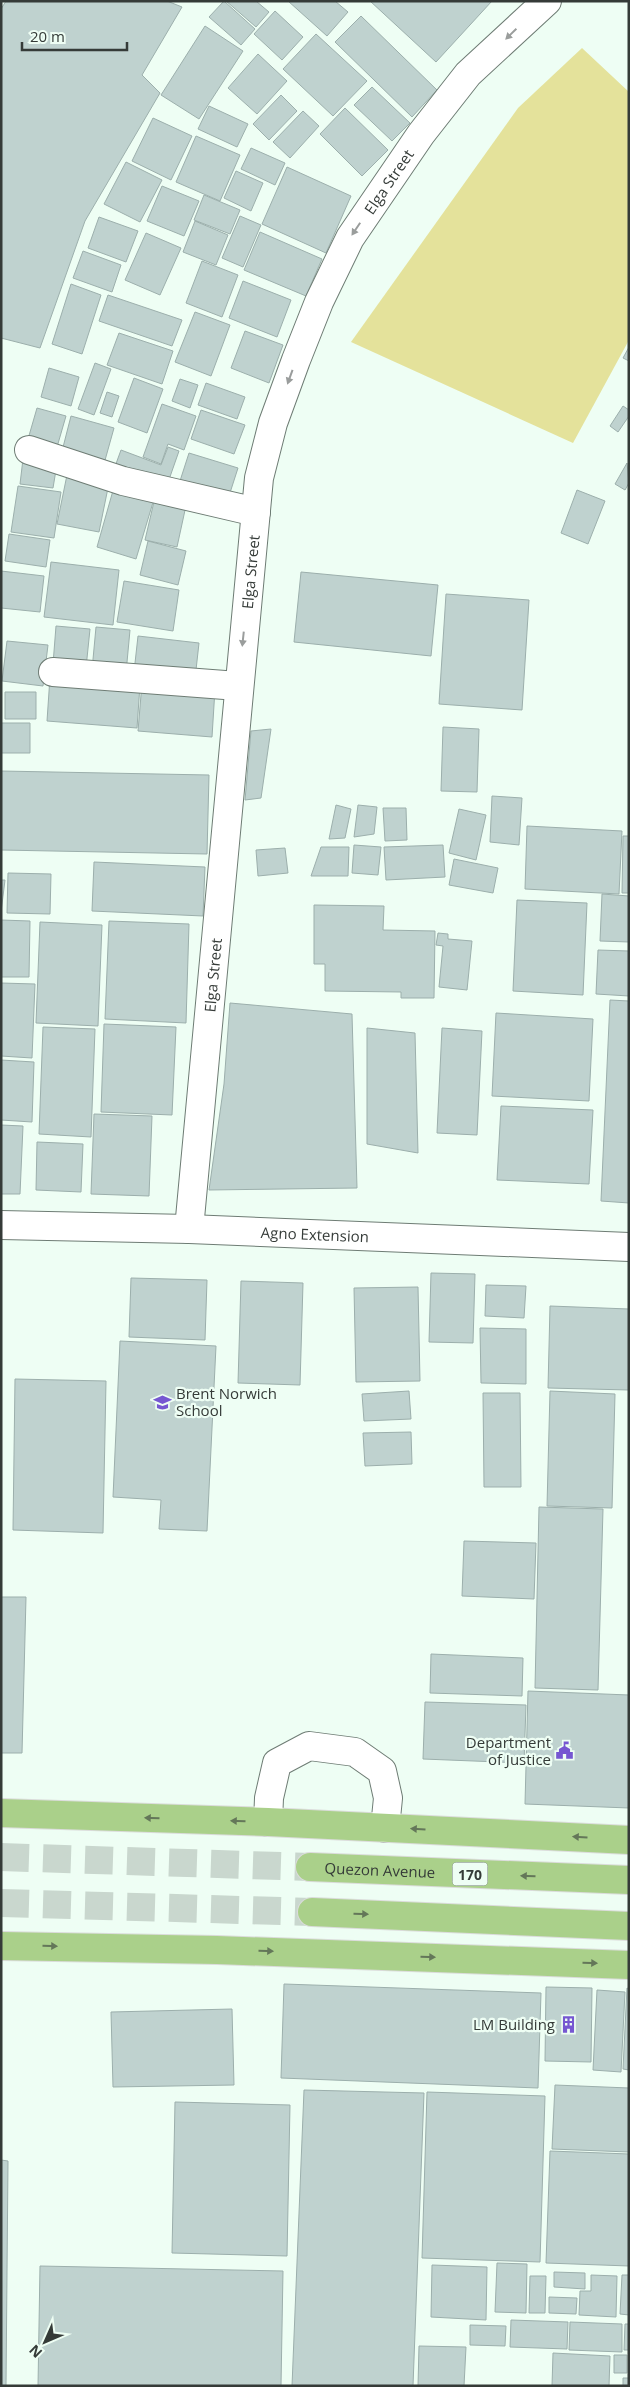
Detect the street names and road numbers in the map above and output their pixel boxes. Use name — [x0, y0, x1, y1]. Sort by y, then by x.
street label: Elga Street — [359, 145, 418, 218]
street label: Elga Street — [237, 534, 264, 610]
street label: Elga Street — [199, 937, 226, 1013]
street label: Agno Extension — [260, 1222, 369, 1246]
street label: Quezon Avenue — [324, 1858, 436, 1882]
road number: 170 — [452, 1862, 488, 1886]

